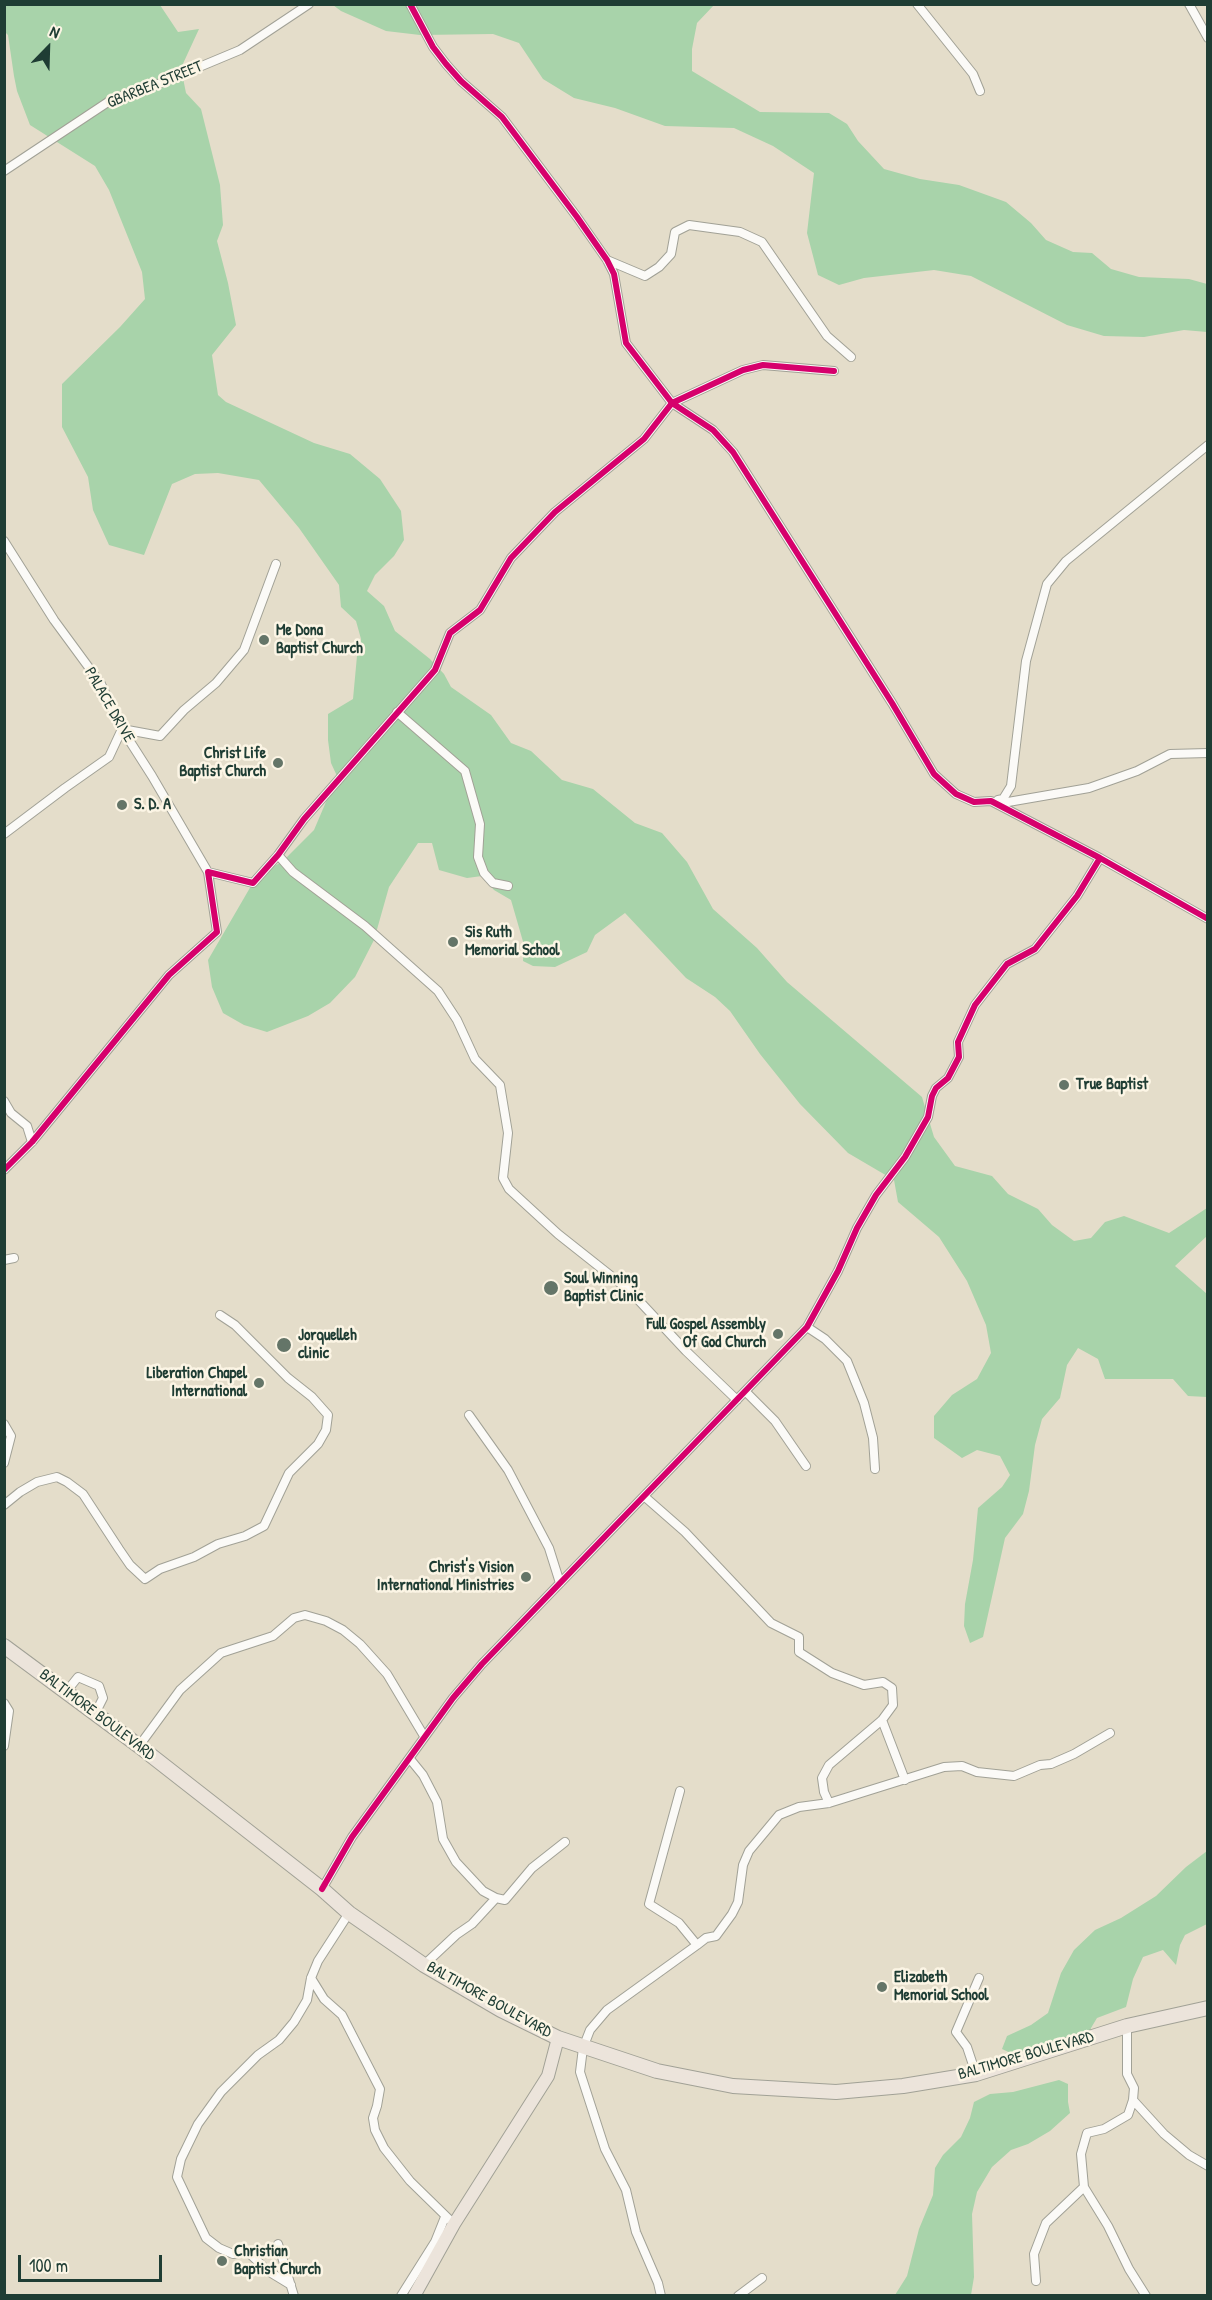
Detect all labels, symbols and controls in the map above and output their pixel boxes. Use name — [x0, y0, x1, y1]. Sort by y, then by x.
north arrow — [18, 18, 78, 78]
text: N — [47, 20, 63, 43]
street label: GBARBEA STREET — [104, 57, 206, 113]
place label: Me Dona Baptist Church — [276, 621, 363, 659]
marker: Me Dona Baptist Church — [257, 633, 271, 647]
street label: PALACE DRIVE — [80, 664, 138, 746]
place label: Christ Life Baptist Church — [179, 744, 266, 782]
marker: Christ Life Baptist Church — [271, 756, 285, 770]
place label: S. D. A — [134, 795, 171, 815]
marker: S. D. A — [115, 798, 129, 812]
place label: Sis Ruth Memorial School — [465, 923, 560, 961]
marker: Sis Ruth Memorial School — [446, 935, 460, 949]
place label: True Baptist — [1076, 1075, 1148, 1095]
marker: True Baptist — [1057, 1078, 1071, 1092]
place label: Soul Winning Baptist Clinic — [564, 1269, 643, 1307]
marker: Soul Winning Baptist Clinic — [542, 1279, 560, 1297]
place label: Full Gospel Assembly Of God Church — [647, 1315, 766, 1353]
place label: Jorquelleh clinic — [298, 1326, 357, 1364]
marker: Full Gospel Assembly Of God Church — [771, 1327, 785, 1341]
marker: Jorquelleh clinic — [275, 1336, 293, 1354]
place label: Liberation Chapel International — [146, 1364, 247, 1402]
marker: Liberation Chapel International — [252, 1376, 266, 1390]
place label: Christ's Vision International Ministries — [377, 1558, 514, 1596]
marker: Christ's Vision International Ministries — [519, 1570, 533, 1584]
street label: BALTIMORE BOULEVARD — [35, 1665, 159, 1765]
street label: BALTIMORE BOULEVARD — [423, 1958, 555, 2042]
place label: Elizabeth Memorial School — [894, 1968, 989, 2006]
marker: Elizabeth Memorial School — [875, 1980, 889, 1994]
street label: BALTIMORE BOULEVARD — [956, 2027, 1096, 2085]
place label: Christian Baptist Church — [234, 2242, 321, 2280]
scale bar — [21, 2243, 165, 2281]
text: 100 m — [29, 2253, 68, 2278]
marker: Christian Baptist Church — [215, 2254, 229, 2268]

